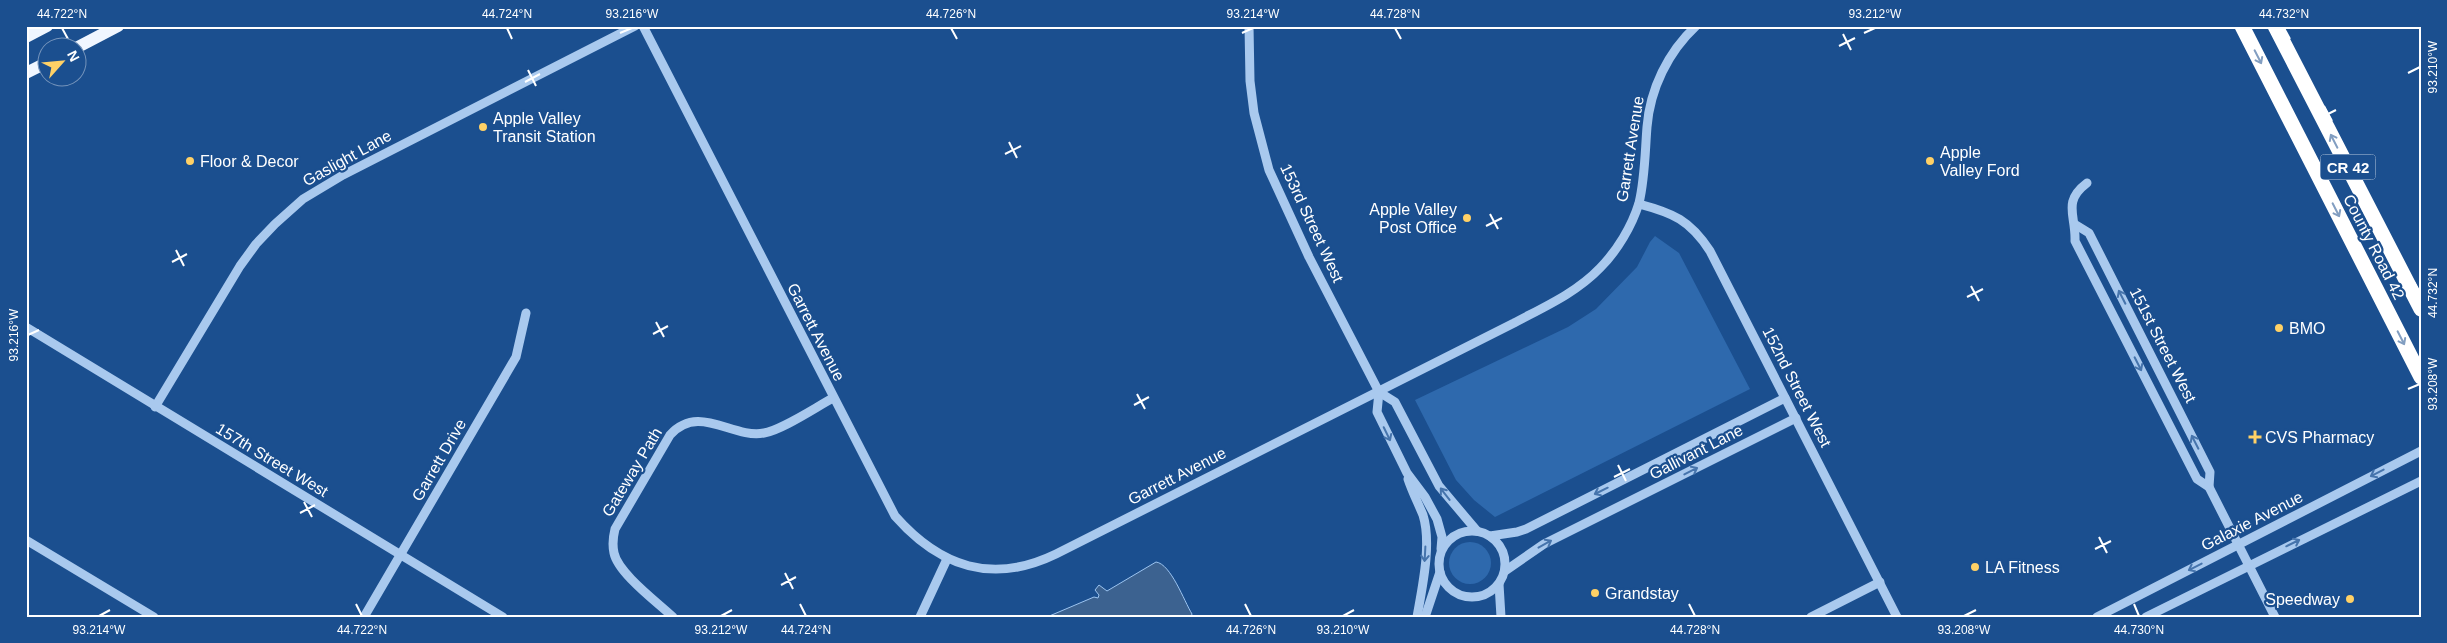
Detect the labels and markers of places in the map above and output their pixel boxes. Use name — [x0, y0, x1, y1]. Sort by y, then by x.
place label: Apple Valley Transit Station — [493, 110, 596, 145]
marker: Apple Valley Transit Station — [477, 121, 489, 133]
place label: Apple Valley Ford — [1940, 144, 2020, 179]
place label: Floor & Decor — [200, 153, 299, 170]
marker: Floor & Decor — [184, 155, 196, 167]
marker: Apple Valley Ford — [1924, 155, 1936, 167]
place label: Apple Valley Post Office — [1369, 201, 1457, 236]
marker: Apple Valley Post Office — [1461, 212, 1473, 224]
place label: BMO — [2289, 320, 2325, 337]
marker: BMO — [2273, 322, 2285, 334]
place label: CVS Pharmacy — [2265, 429, 2374, 446]
marker: CVS Pharmacy — [2249, 431, 2261, 443]
place label: LA Fitness — [1985, 559, 2060, 576]
marker: LA Fitness — [1969, 561, 1981, 573]
place label: Grandstay — [1605, 585, 1679, 602]
marker: Grandstay — [1589, 587, 1601, 599]
place label: Speedway — [2265, 591, 2340, 608]
marker: Speedway — [2344, 593, 2356, 605]

